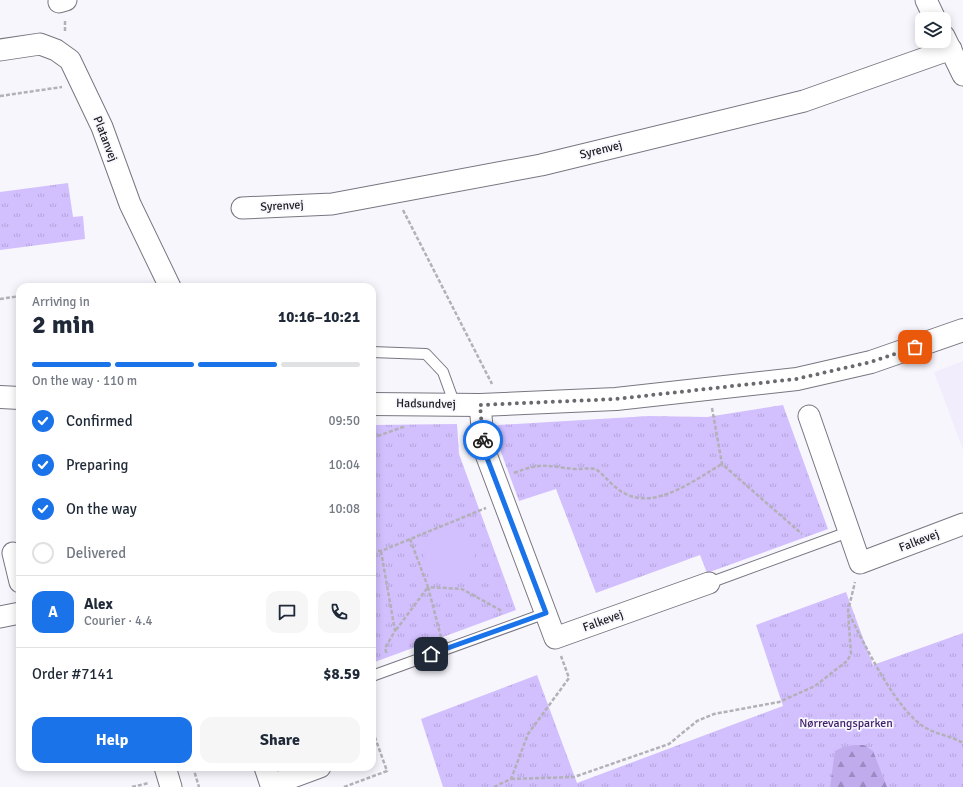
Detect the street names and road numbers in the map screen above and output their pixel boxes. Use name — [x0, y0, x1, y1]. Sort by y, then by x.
street label: Platanvej — [89, 114, 121, 164]
street label: Syrenvej — [578, 137, 624, 163]
street label: Syrenvej — [260, 197, 304, 215]
street label: Hadsundvej — [396, 396, 456, 412]
street label: Falkevej — [897, 527, 941, 555]
street label: Falkevej — [581, 607, 625, 635]

